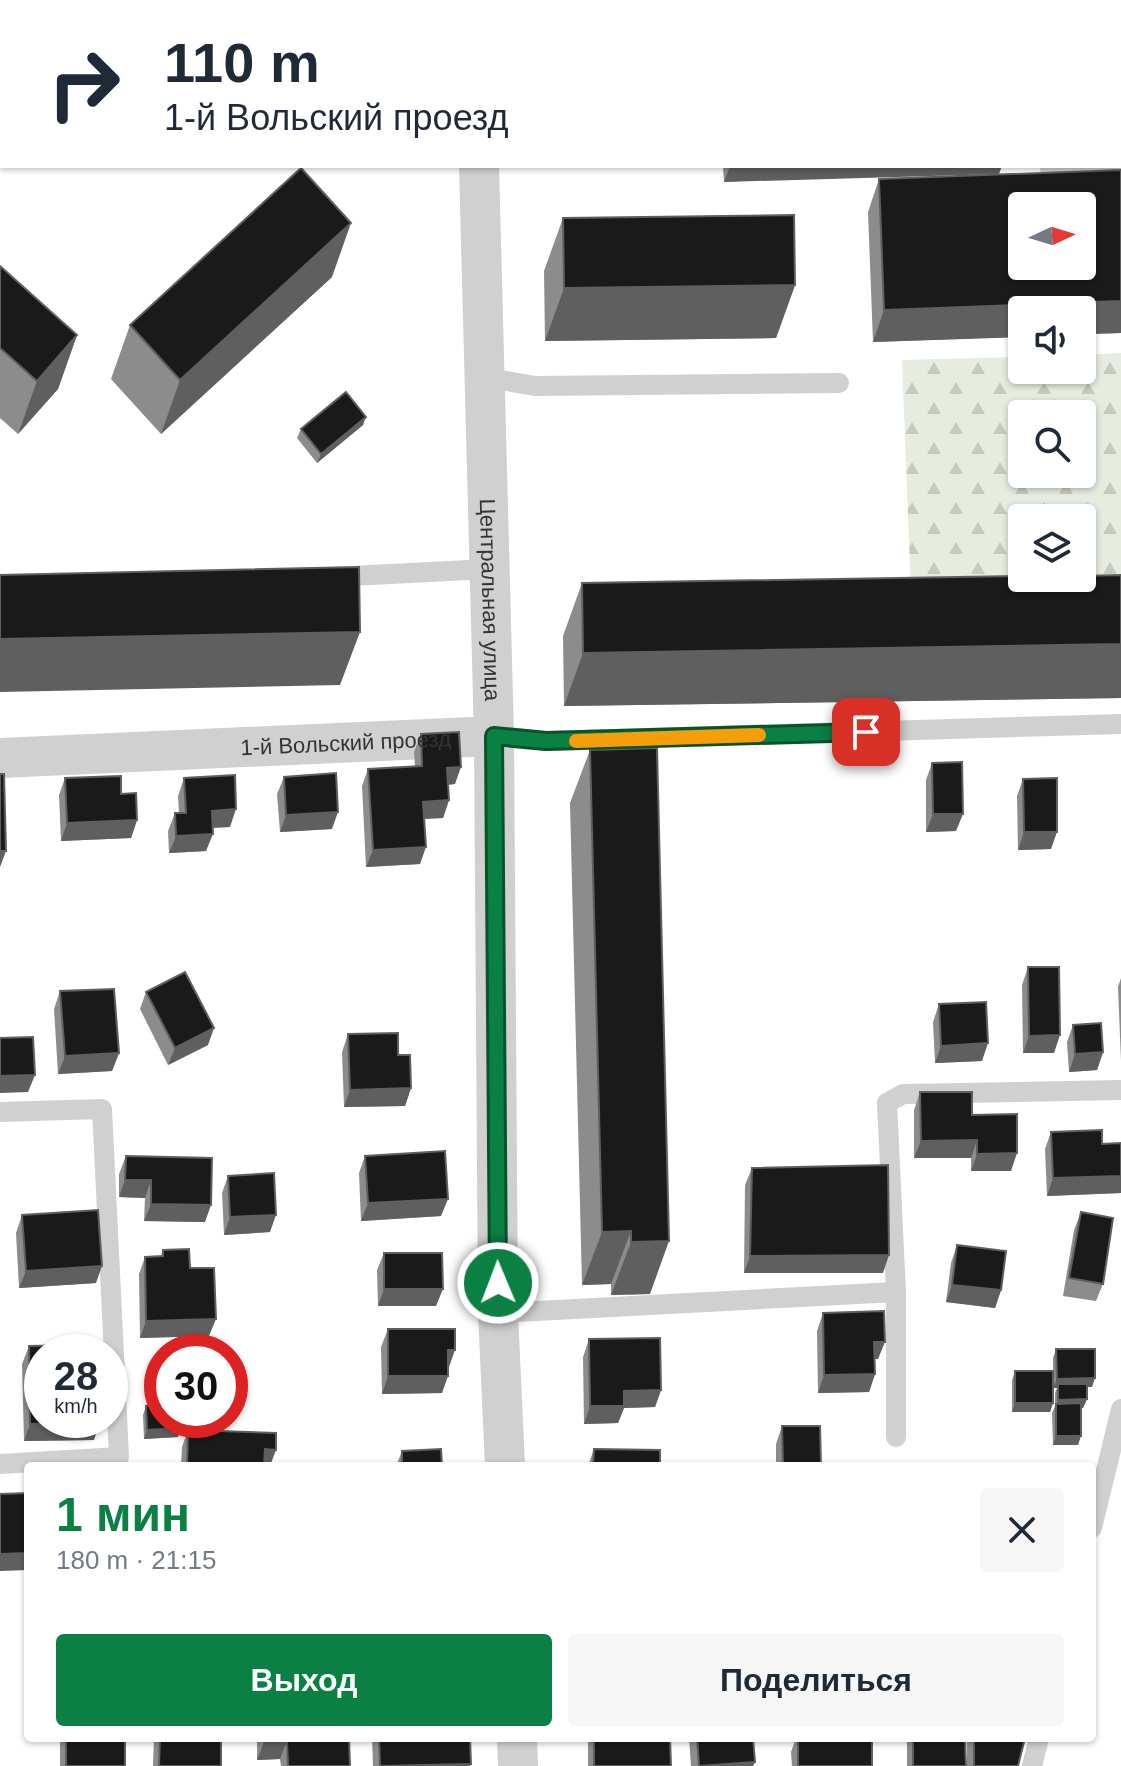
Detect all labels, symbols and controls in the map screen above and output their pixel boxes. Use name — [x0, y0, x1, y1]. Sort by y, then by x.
text: 110 m — [164, 31, 320, 94]
icon: right — [32, 32, 136, 136]
text: 1-й Вольский проезд — [164, 97, 509, 138]
north arrow — [1008, 192, 1096, 280]
map controls — [1008, 192, 1096, 592]
button: sound — [1008, 296, 1096, 384]
button: search — [1008, 400, 1096, 488]
street label: Центральная улица — [475, 498, 505, 702]
button: layers — [1008, 504, 1096, 592]
pin — [832, 698, 900, 766]
icon: arrive — [844, 710, 888, 754]
street label: 1-й Вольский проезд — [240, 726, 452, 760]
position arrow — [456, 1241, 540, 1325]
speed limit sign: 30 — [144, 1334, 248, 1438]
text: 28 — [54, 1354, 98, 1398]
text: km/h — [54, 1395, 98, 1417]
text: 1 мин — [56, 1488, 190, 1541]
button: close — [980, 1488, 1064, 1572]
text: 180 m · 21:15 — [56, 1545, 216, 1575]
button: Выход — [56, 1634, 552, 1726]
button: Поделиться — [568, 1634, 1064, 1726]

